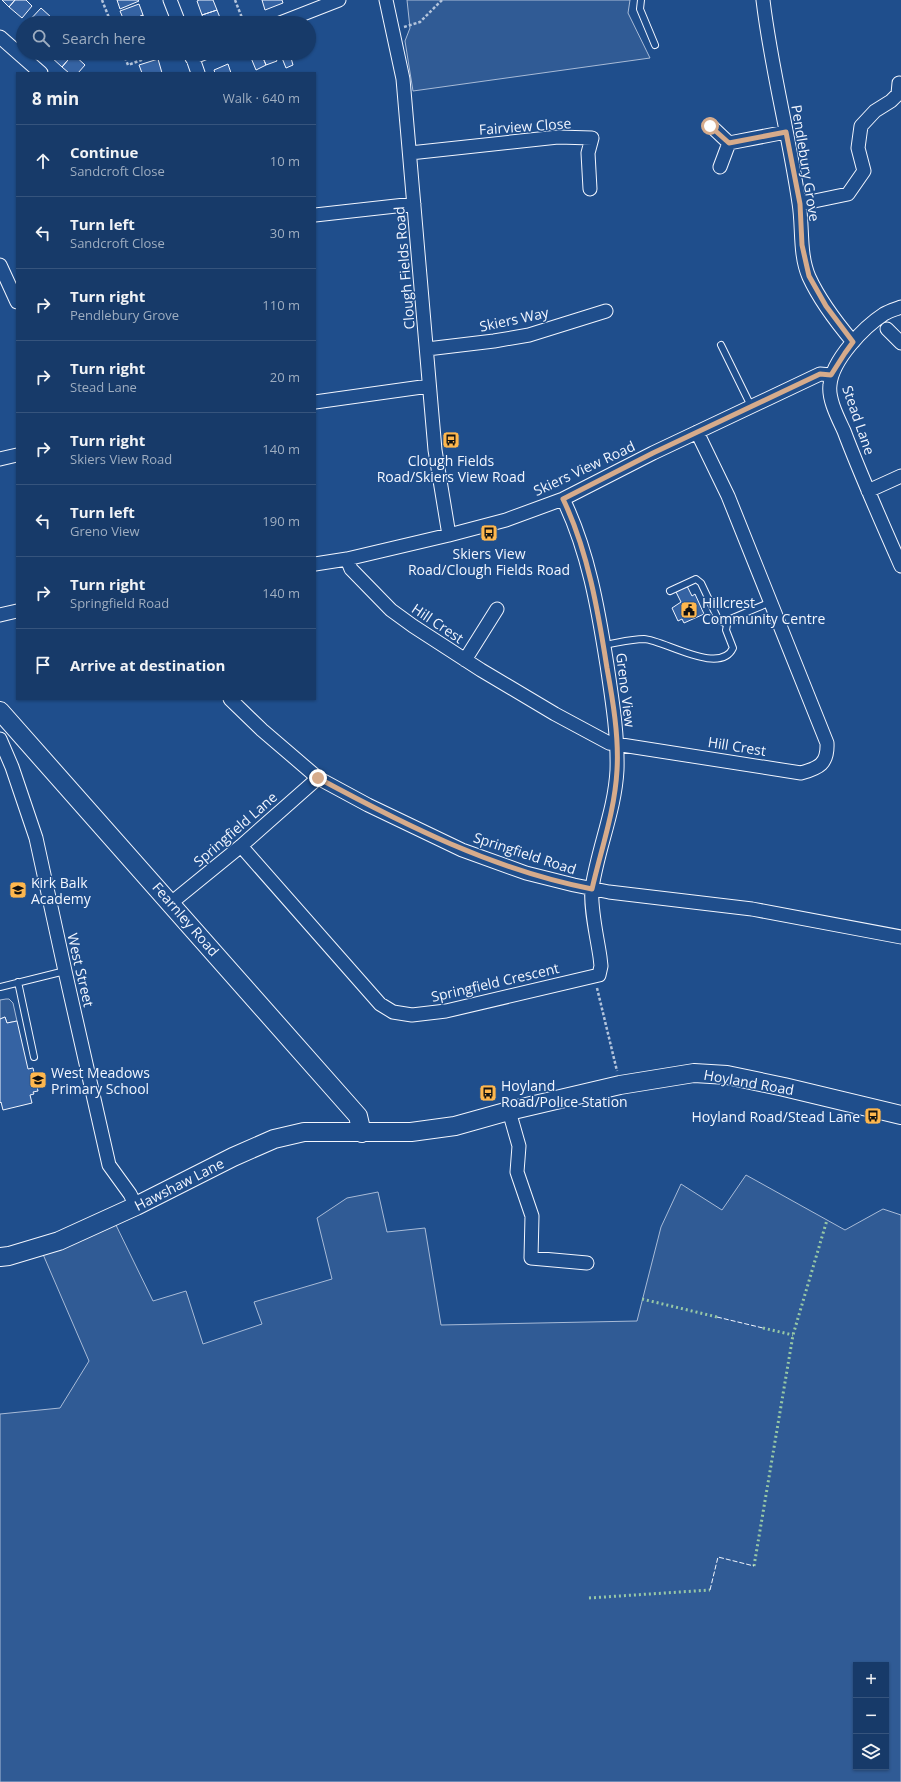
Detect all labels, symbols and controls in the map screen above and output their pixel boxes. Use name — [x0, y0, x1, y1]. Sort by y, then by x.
search box — [16, 16, 316, 60]
icon: search — [30, 27, 52, 49]
text: Search here — [62, 28, 146, 48]
text: 8 min — [32, 87, 79, 110]
text: Walk · 640 m — [223, 89, 300, 107]
street label: Pendlebury Grove — [787, 103, 825, 223]
street label: Fairview Close — [478, 113, 572, 139]
route start — [701, 117, 719, 135]
text: Continue — [70, 142, 138, 162]
icon: ahead — [32, 150, 54, 172]
text: 10 m — [270, 152, 300, 170]
text: Sandcroft Close — [70, 162, 165, 180]
street label: Clough Fields Road — [389, 206, 419, 330]
text: Turn left — [70, 214, 135, 234]
icon: left — [32, 222, 54, 244]
text: 30 m — [270, 224, 300, 242]
text: Sandcroft Close — [70, 234, 165, 252]
text: Turn right — [70, 286, 145, 306]
icon: right — [32, 294, 54, 316]
text: 110 m — [262, 296, 300, 314]
street label: Skiers Way — [478, 302, 551, 336]
text: Pendlebury Grove — [70, 306, 179, 324]
text: Turn right — [70, 358, 145, 378]
icon: right — [32, 366, 54, 388]
text: 20 m — [270, 368, 300, 386]
text: Stead Lane — [70, 378, 137, 396]
street label: Stead Lane — [838, 383, 880, 457]
text: Turn right — [70, 430, 145, 450]
bus stop icon: Clough Fields Road/Skiers View Road — [441, 430, 461, 450]
street label: Skiers View Road — [530, 436, 638, 500]
icon: right — [32, 438, 54, 460]
text: 140 m — [262, 440, 300, 458]
text: Skiers View Road — [70, 450, 172, 468]
place label: Clough Fields Road/Skiers View Road — [377, 451, 525, 486]
text: Turn left — [70, 502, 135, 522]
icon: left — [32, 510, 54, 532]
text: 190 m — [262, 512, 300, 530]
text: Greno View — [70, 522, 140, 540]
bus stop icon: Skiers View Road/Clough Fields Road — [479, 523, 499, 543]
place label: Skiers View Road/Clough Fields Road — [408, 544, 570, 579]
text: Turn right — [70, 574, 145, 594]
icon: right — [32, 582, 54, 604]
text: 140 m — [262, 584, 300, 602]
place label: Hillcrest Community Centre — [702, 593, 825, 628]
text: Springfield Road — [70, 594, 169, 612]
street label: Hill Crest — [408, 599, 468, 647]
public building icon: Hillcrest Community Centre — [679, 600, 699, 620]
street label: Greno View — [612, 652, 640, 729]
icon: arrive — [32, 654, 54, 676]
text: Arrive at destination — [70, 655, 225, 675]
street label: Hill Crest — [707, 732, 767, 760]
route end — [309, 769, 327, 787]
street label: Springfield Lane — [189, 787, 281, 871]
street label: Springfield Road — [471, 827, 579, 879]
place label: Kirk Balk Academy — [31, 873, 92, 908]
street label: Fearnley Road — [148, 878, 224, 960]
school or university icon: Kirk Balk Academy — [8, 880, 28, 900]
street label: West Street — [63, 931, 99, 1009]
street label: Springfield Crescent — [429, 958, 561, 1006]
place label: West Meadows Primary School — [51, 1063, 150, 1098]
street label: Hoyland Road — [702, 1065, 796, 1099]
school or university icon: West Meadows Primary School — [28, 1070, 48, 1090]
place label: Hoyland Road/Police Station — [501, 1076, 628, 1111]
bus stop icon: Hoyland Road/Police Station — [478, 1083, 498, 1103]
bus stop icon: Hoyland Road/Stead Lane — [863, 1106, 883, 1126]
place label: Hoyland Road/Stead Lane — [692, 1107, 860, 1126]
street label: Hawshaw Lane — [131, 1153, 227, 1215]
map controls — [853, 1662, 889, 1770]
button: + — [853, 1662, 889, 1698]
button: − — [853, 1698, 889, 1734]
button: layers — [853, 1734, 889, 1770]

